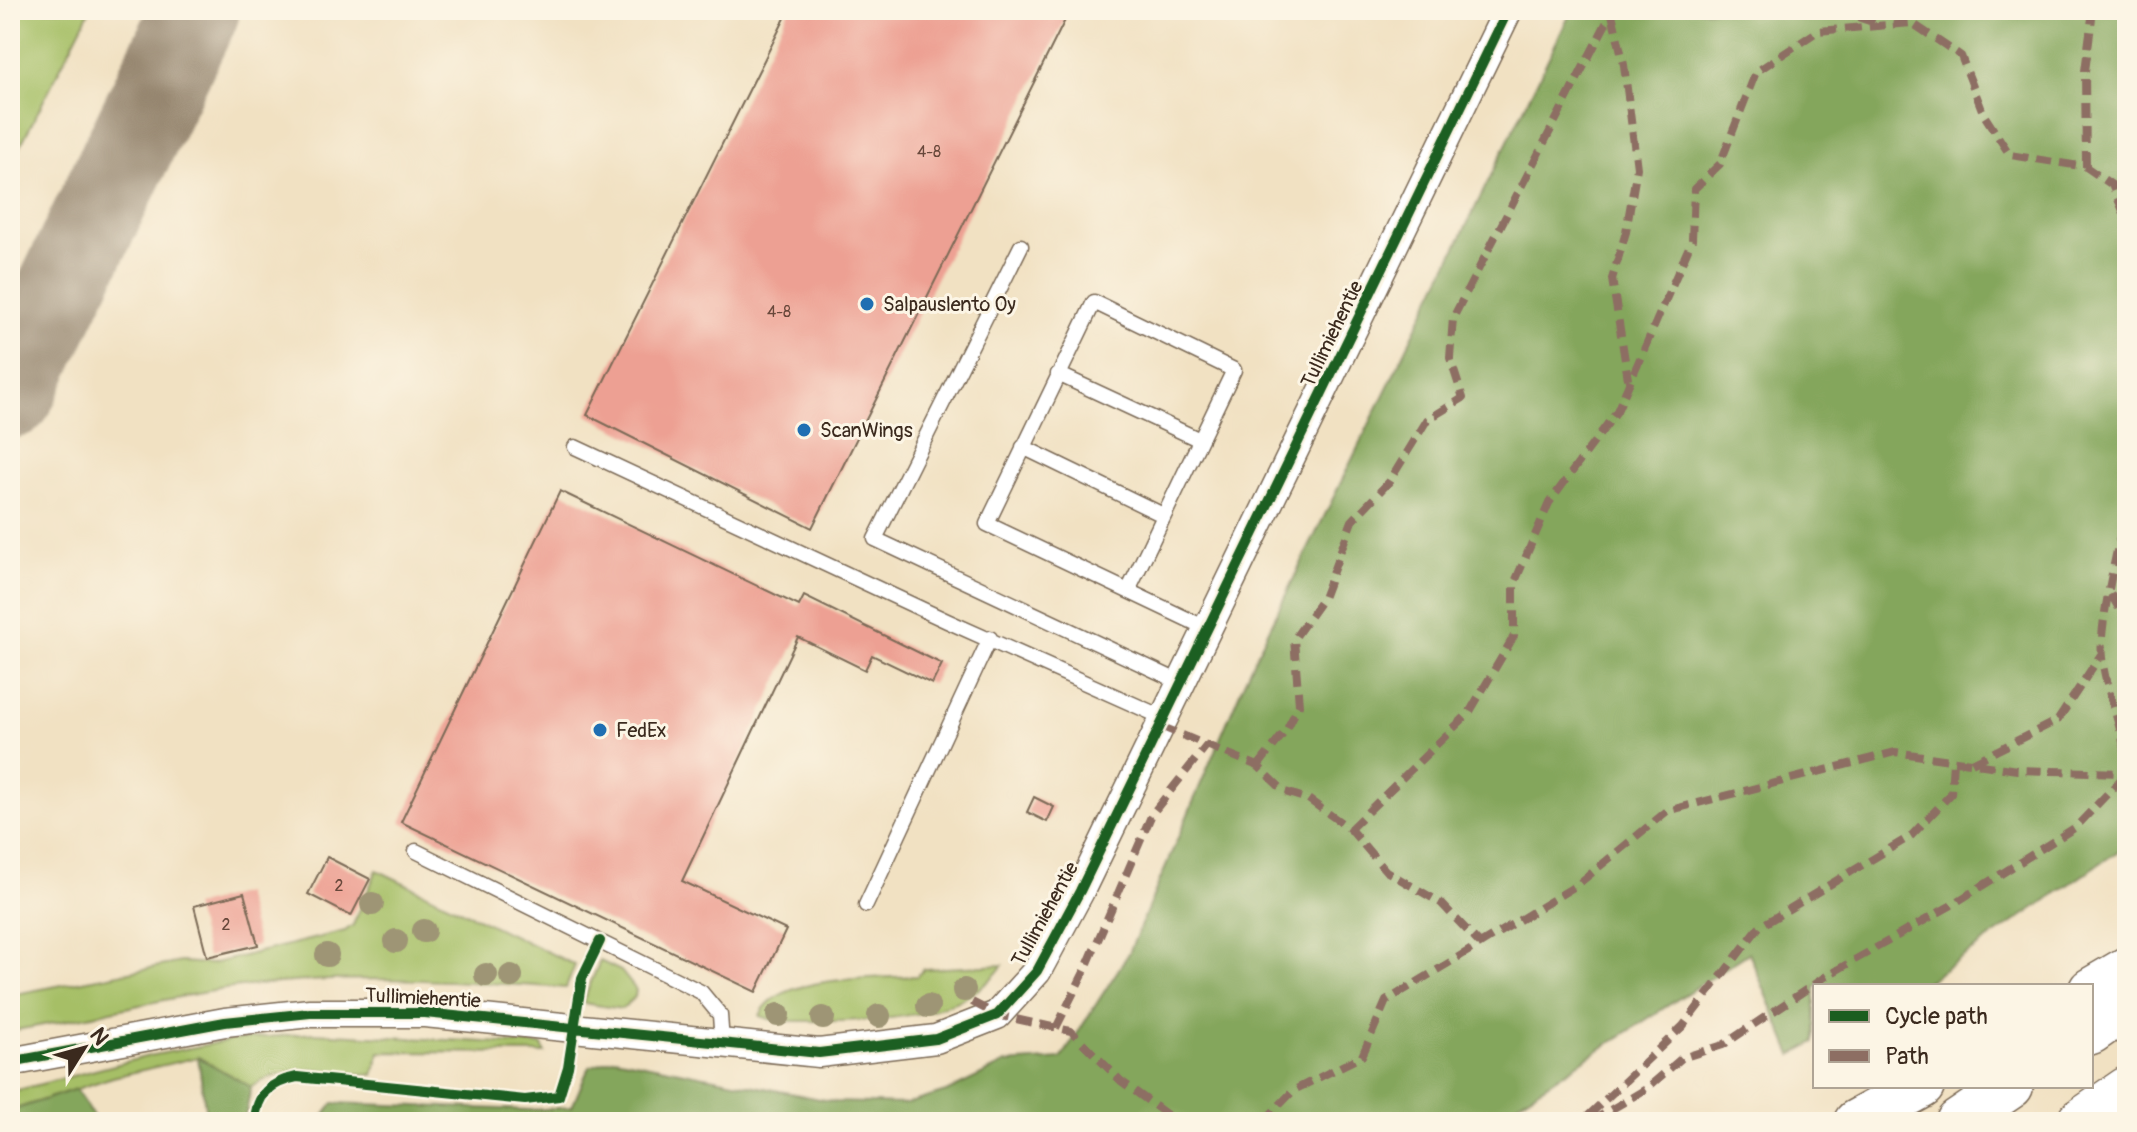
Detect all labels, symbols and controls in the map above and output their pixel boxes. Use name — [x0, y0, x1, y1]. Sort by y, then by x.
house number: 4-8 — [917, 142, 941, 162]
street label: Tullimiehentie — [1295, 276, 1369, 392]
place label: Salpauslento Oy — [883, 292, 1016, 317]
marker: Salpauslento Oy — [858, 295, 876, 313]
house number: 4-8 — [767, 302, 791, 322]
place label: ScanWings — [820, 418, 913, 443]
marker: ScanWings — [795, 421, 813, 439]
place label: FedEx — [616, 718, 667, 743]
marker: FedEx — [591, 721, 609, 739]
street label: Tullimiehentie — [1006, 857, 1084, 971]
house number: 2 — [335, 876, 344, 896]
house number: 2 — [222, 915, 231, 935]
street label: Tullimiehentie — [365, 982, 482, 1014]
legend — [1813, 984, 2093, 1088]
text: Cycle path — [1885, 1002, 1988, 1031]
north arrow — [44, 1008, 124, 1088]
text: N — [84, 1022, 115, 1051]
text: Path — [1885, 1042, 1929, 1071]

